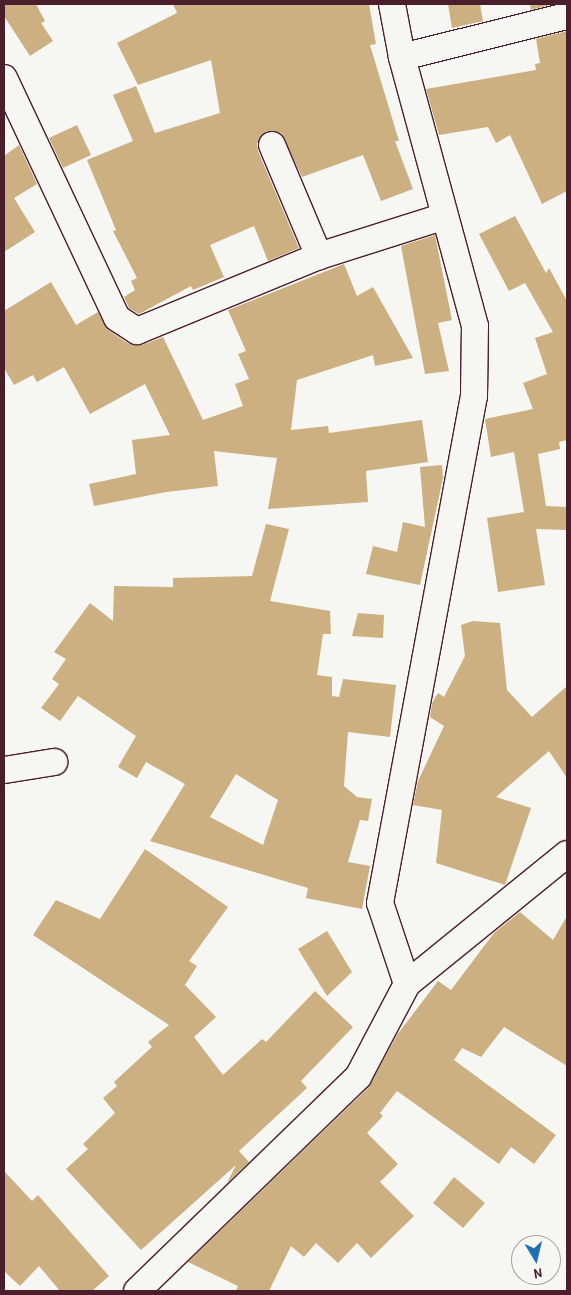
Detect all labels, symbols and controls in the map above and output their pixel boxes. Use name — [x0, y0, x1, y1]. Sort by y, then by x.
north arrow — [511, 1235, 561, 1285]
text: N — [533, 1264, 543, 1284]

